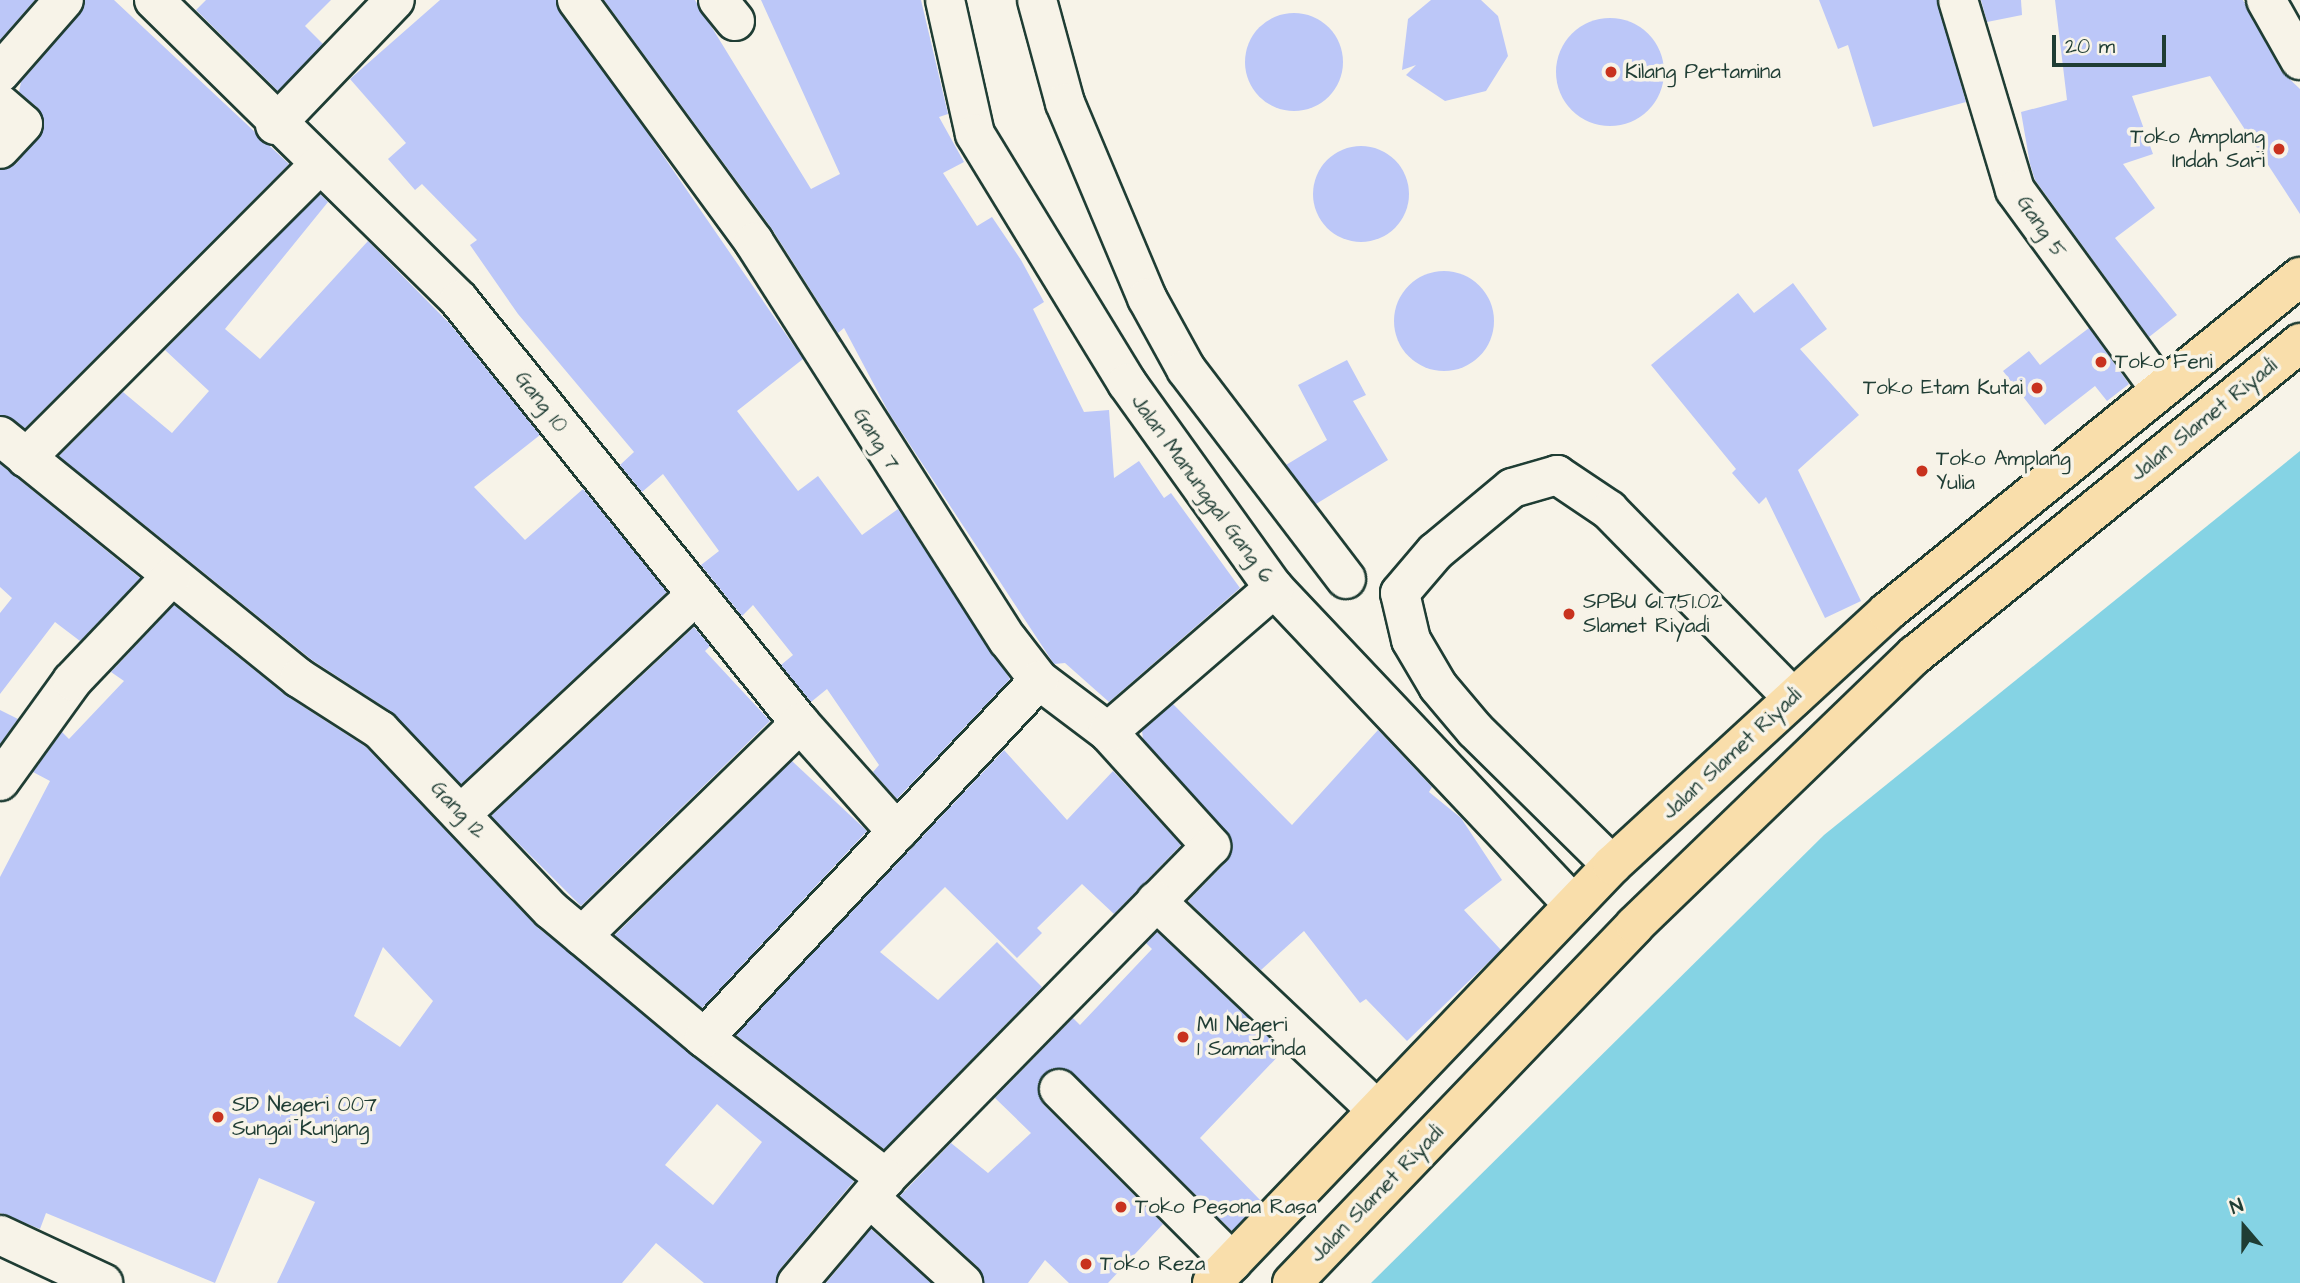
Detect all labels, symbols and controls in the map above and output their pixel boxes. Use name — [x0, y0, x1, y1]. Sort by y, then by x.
scale bar — [2055, 21, 2169, 65]
text: 20 m — [2065, 32, 2115, 61]
place label: Kilang Pertamina — [1625, 59, 1781, 85]
marker: Kilang Pertamina — [1603, 64, 1619, 80]
place label: Toko Amplang Indah Sari — [2130, 124, 2265, 174]
marker: Toko Amplang Indah Sari — [2271, 141, 2287, 157]
street label: Gang 5 — [2011, 191, 2071, 263]
place label: Toko Feni — [2115, 349, 2213, 375]
street label: Jalan Slamet Riyadi — [2126, 353, 2282, 487]
marker: Toko Feni — [2093, 354, 2109, 370]
street label: Gang 10 — [509, 366, 573, 438]
place label: Toko Etam Kutai — [1863, 375, 2023, 401]
marker: Toko Etam Kutai — [2029, 380, 2045, 396]
street label: Jalan Manunggal Gang 6 — [1125, 390, 1279, 588]
street label: Gang 7 — [847, 404, 905, 474]
place label: Toko Amplang Yulia — [1936, 446, 2071, 496]
marker: Toko Amplang Yulia — [1914, 463, 1930, 479]
place label: SPBU 61.751.02 Slamet Riyadi — [1583, 589, 1723, 639]
marker: SPBU 61.751.02 Slamet Riyadi — [1561, 606, 1577, 622]
street label: Jalan Slamet Riyadi — [1657, 683, 1807, 825]
street label: Gang 12 — [425, 776, 491, 844]
place label: MI Negeri 1 Samarinda — [1197, 1012, 1306, 1062]
marker: MI Negeri 1 Samarinda — [1175, 1029, 1191, 1045]
place label: SD Negeri 007 Sungai Kunjang — [232, 1092, 377, 1142]
marker: SD Negeri 007 Sungai Kunjang — [210, 1109, 226, 1125]
street label: Jalan Slamet Riyadi — [1305, 1120, 1449, 1268]
north arrow — [2209, 1192, 2279, 1262]
text: N — [2226, 1192, 2247, 1222]
place label: Toko Pesona Rasa — [1135, 1194, 1317, 1220]
marker: Toko Pesona Rasa — [1113, 1199, 1129, 1215]
place label: Toko Reza — [1100, 1251, 1205, 1277]
marker: Toko Reza — [1078, 1256, 1094, 1272]

